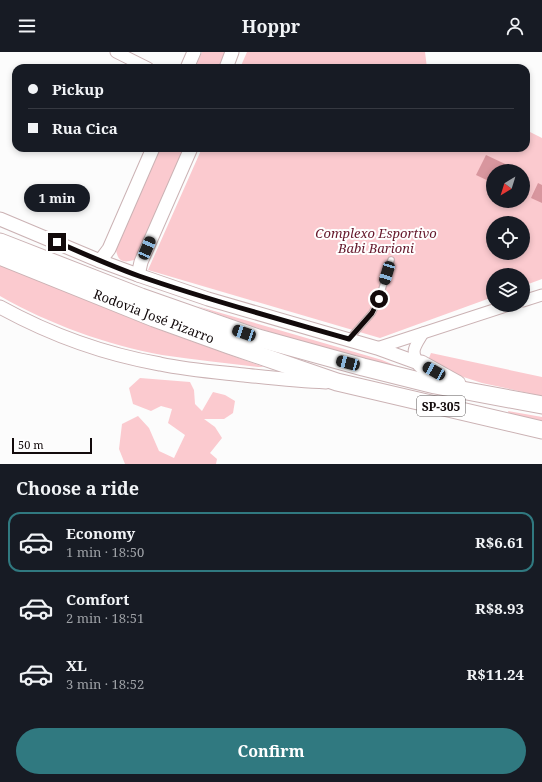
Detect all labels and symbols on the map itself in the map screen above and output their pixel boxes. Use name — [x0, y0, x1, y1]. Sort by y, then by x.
north arrow — [486, 164, 530, 208]
callout: 1 min — [24, 184, 90, 212]
park label: Complexo Esportivo Babi Barioni — [315, 224, 437, 257]
route end — [48, 233, 66, 251]
car — [137, 235, 157, 261]
car — [378, 260, 396, 286]
street label: Rodovia José Pizarro — [91, 285, 217, 347]
route start — [370, 290, 388, 308]
car — [231, 323, 257, 343]
car — [335, 354, 361, 372]
car — [421, 360, 447, 382]
road number: SP-305 — [417, 396, 465, 416]
scale bar — [12, 436, 92, 455]

